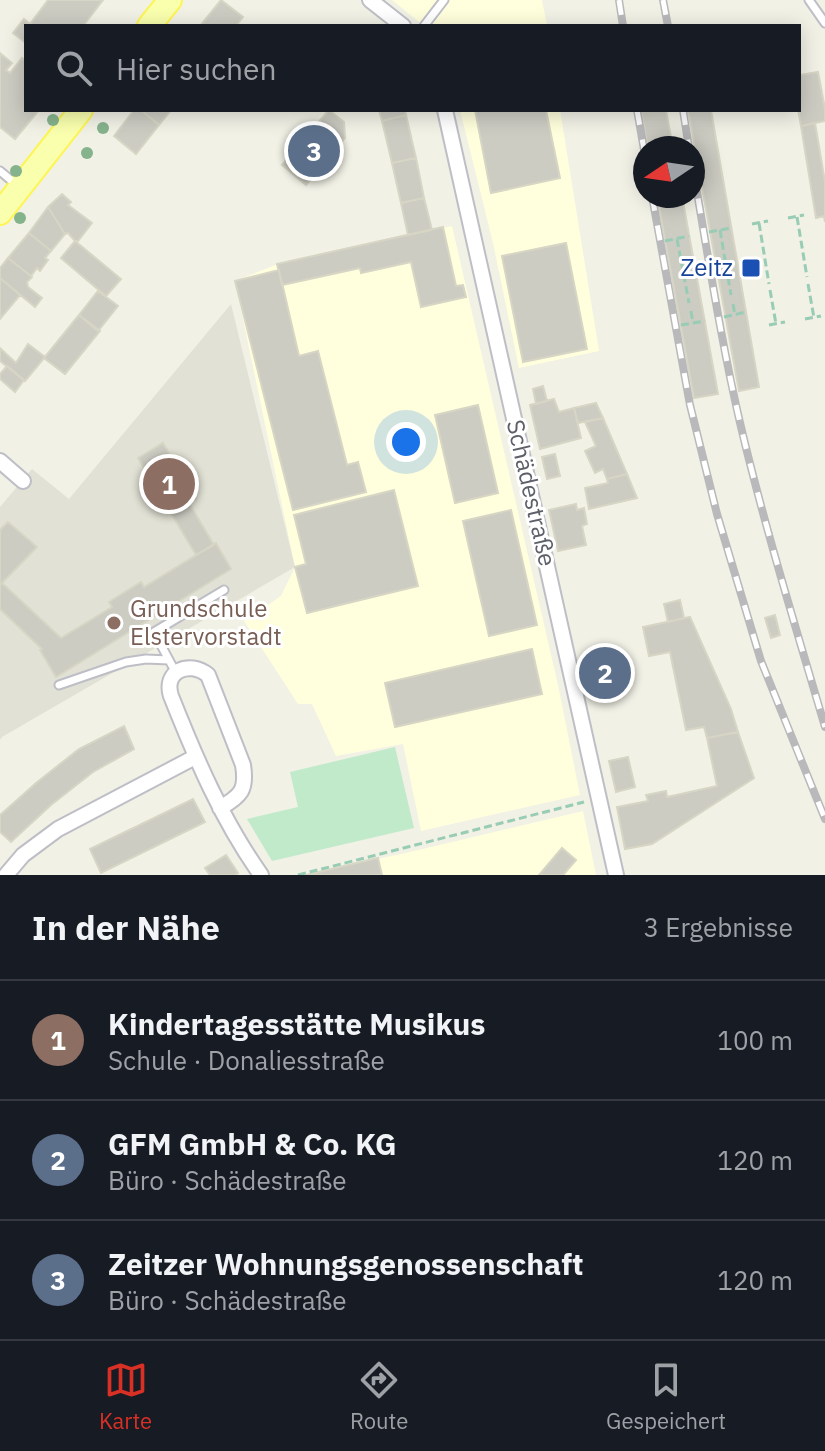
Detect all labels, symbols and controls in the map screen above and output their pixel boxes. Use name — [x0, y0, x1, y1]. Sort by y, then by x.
search box — [24, 24, 801, 112]
icon: search — [52, 46, 96, 90]
text: Hier suchen — [116, 49, 277, 88]
pin: 3 — [288, 121, 340, 181]
north arrow — [633, 136, 705, 208]
place label: Zeitz — [680, 251, 733, 283]
marker: Zeitz — [740, 257, 762, 279]
street label: Schädestraße — [500, 416, 564, 569]
your location — [386, 422, 426, 462]
pin: 1 — [143, 454, 195, 514]
place label: Grundschule Elstervorstadt — [130, 592, 282, 652]
marker: Grundschule Elstervorstadt — [105, 614, 123, 632]
pin: 2 — [579, 643, 631, 703]
text: In der Nähe — [32, 905, 220, 949]
text: 3 Ergebnisse — [644, 910, 793, 944]
text: Kindertagesstätte Musikus — [108, 1004, 485, 1043]
text: 1 — [50, 1023, 66, 1057]
text: 100 m — [717, 1023, 793, 1057]
text: Schule · Donaliesstraße — [108, 1043, 385, 1077]
text: GFM GmbH & Co. KG — [108, 1124, 397, 1163]
text: 2 — [50, 1143, 66, 1177]
text: 120 m — [717, 1143, 793, 1177]
text: Büro · Schädestraße — [108, 1163, 347, 1197]
text: Zeitzer Wohnungsgenossenschaft — [108, 1244, 584, 1283]
text: 3 — [50, 1263, 66, 1297]
text: 120 m — [717, 1263, 793, 1297]
text: Büro · Schädestraße — [108, 1283, 347, 1317]
tab: Karte — [99, 1358, 152, 1435]
tab: Route — [350, 1358, 408, 1435]
tab: Gespeichert — [606, 1358, 726, 1435]

